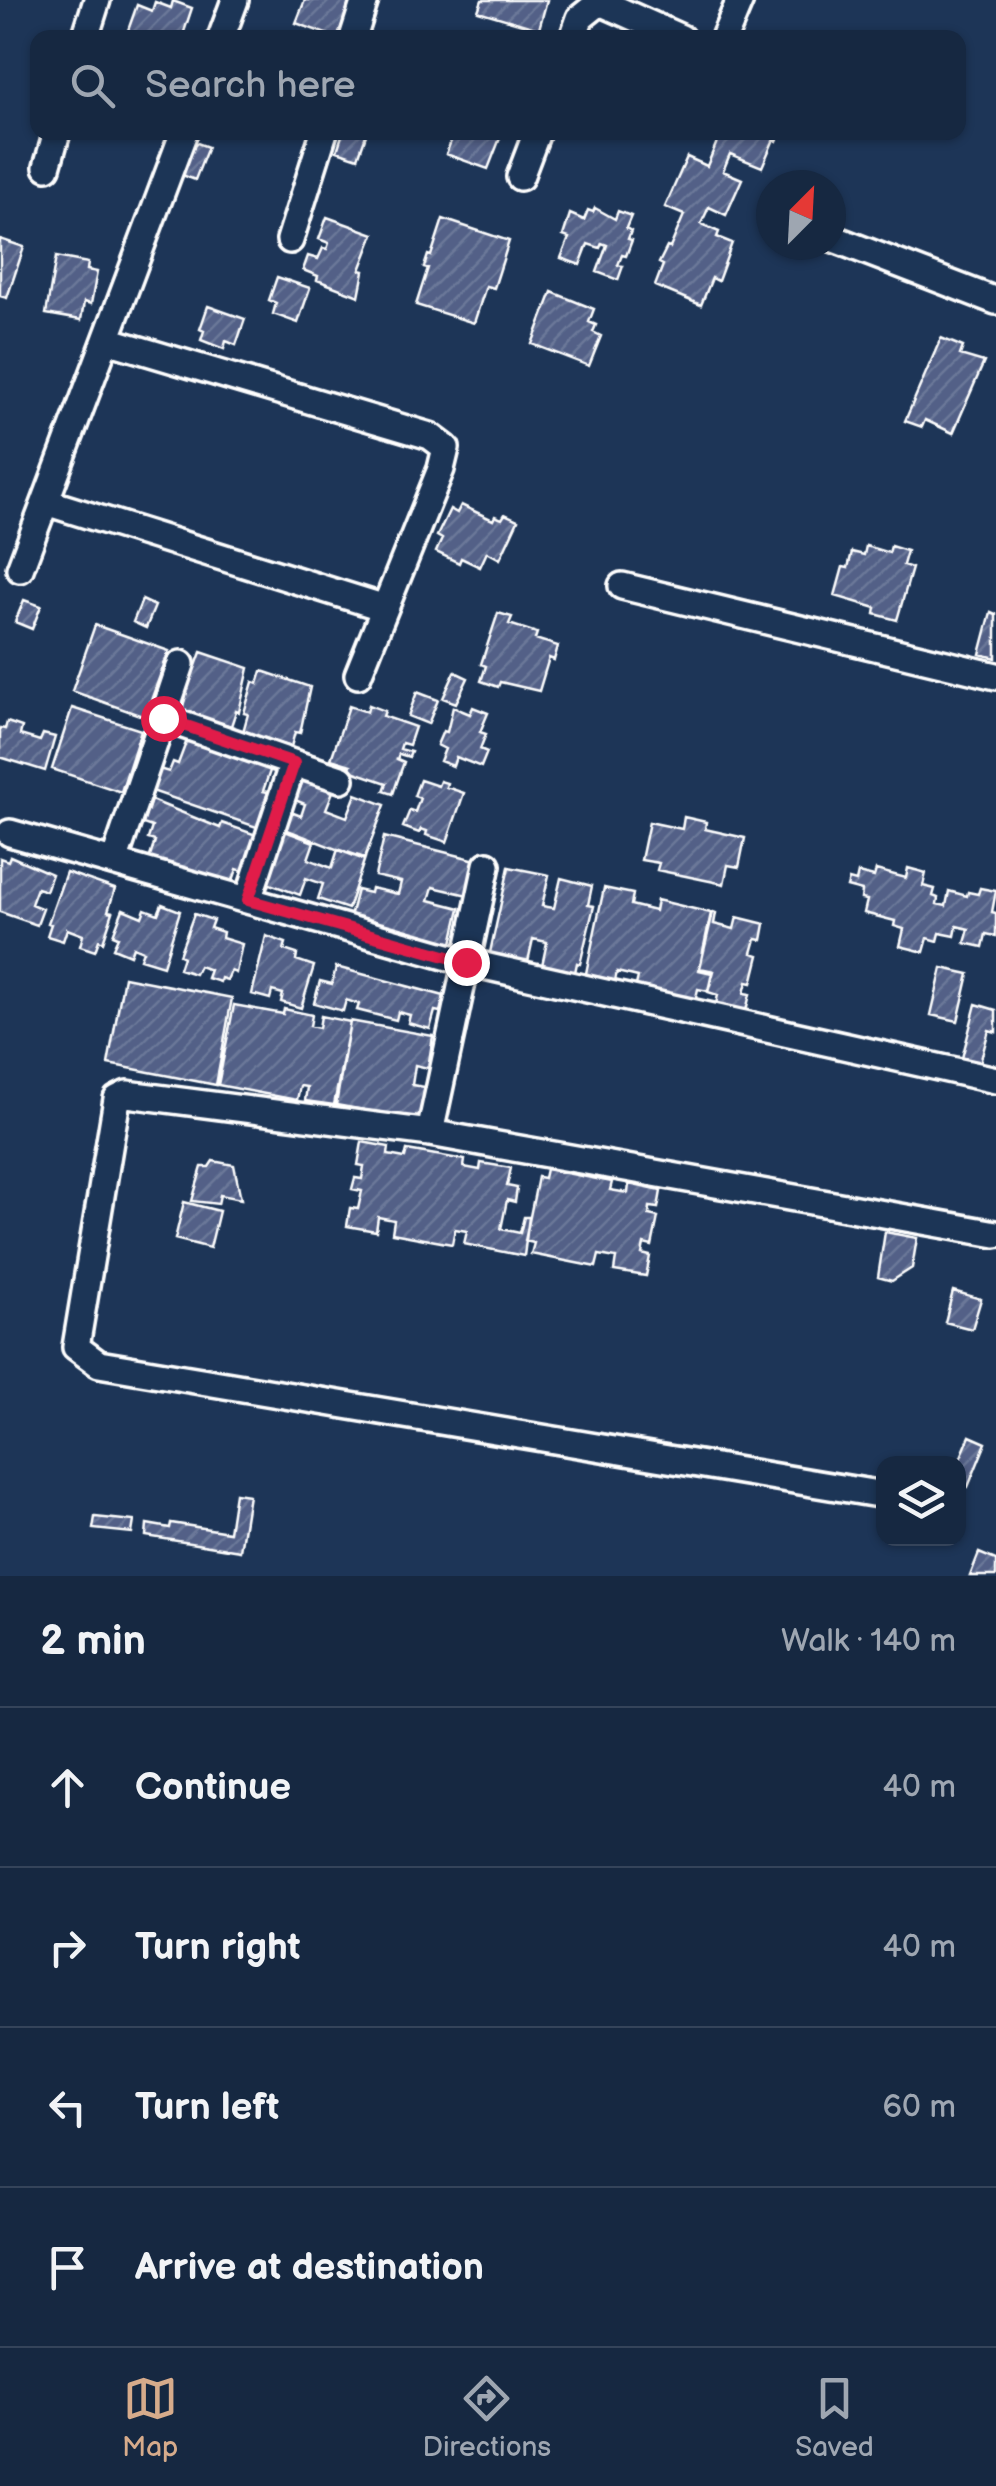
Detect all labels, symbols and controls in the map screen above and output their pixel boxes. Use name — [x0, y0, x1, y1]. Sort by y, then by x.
search box — [30, 30, 966, 140]
icon: search — [65, 58, 120, 113]
text: Search here — [145, 63, 356, 108]
north arrow — [756, 170, 846, 260]
route start — [141, 696, 187, 742]
route end — [444, 940, 490, 986]
map controls — [876, 1456, 966, 1546]
button: layers — [876, 1456, 966, 1546]
text: 2 min — [40, 1616, 146, 1667]
text: Walk · 140 m — [781, 1622, 956, 1661]
icon: ahead — [40, 1760, 95, 1815]
text: Continue — [135, 1765, 291, 1810]
text: 40 m — [883, 1768, 956, 1807]
icon: right — [40, 1920, 95, 1975]
text: Turn right — [135, 1925, 300, 1970]
text: 40 m — [883, 1928, 956, 1967]
icon: left — [40, 2080, 95, 2135]
text: Turn left — [135, 2085, 279, 2130]
text: 60 m — [883, 2088, 956, 2127]
icon: arrive — [40, 2240, 95, 2295]
text: Arrive at destination — [135, 2245, 484, 2290]
tab: Map — [122, 2371, 178, 2464]
tab: Directions — [422, 2371, 551, 2464]
tab: Saved — [795, 2371, 874, 2464]

